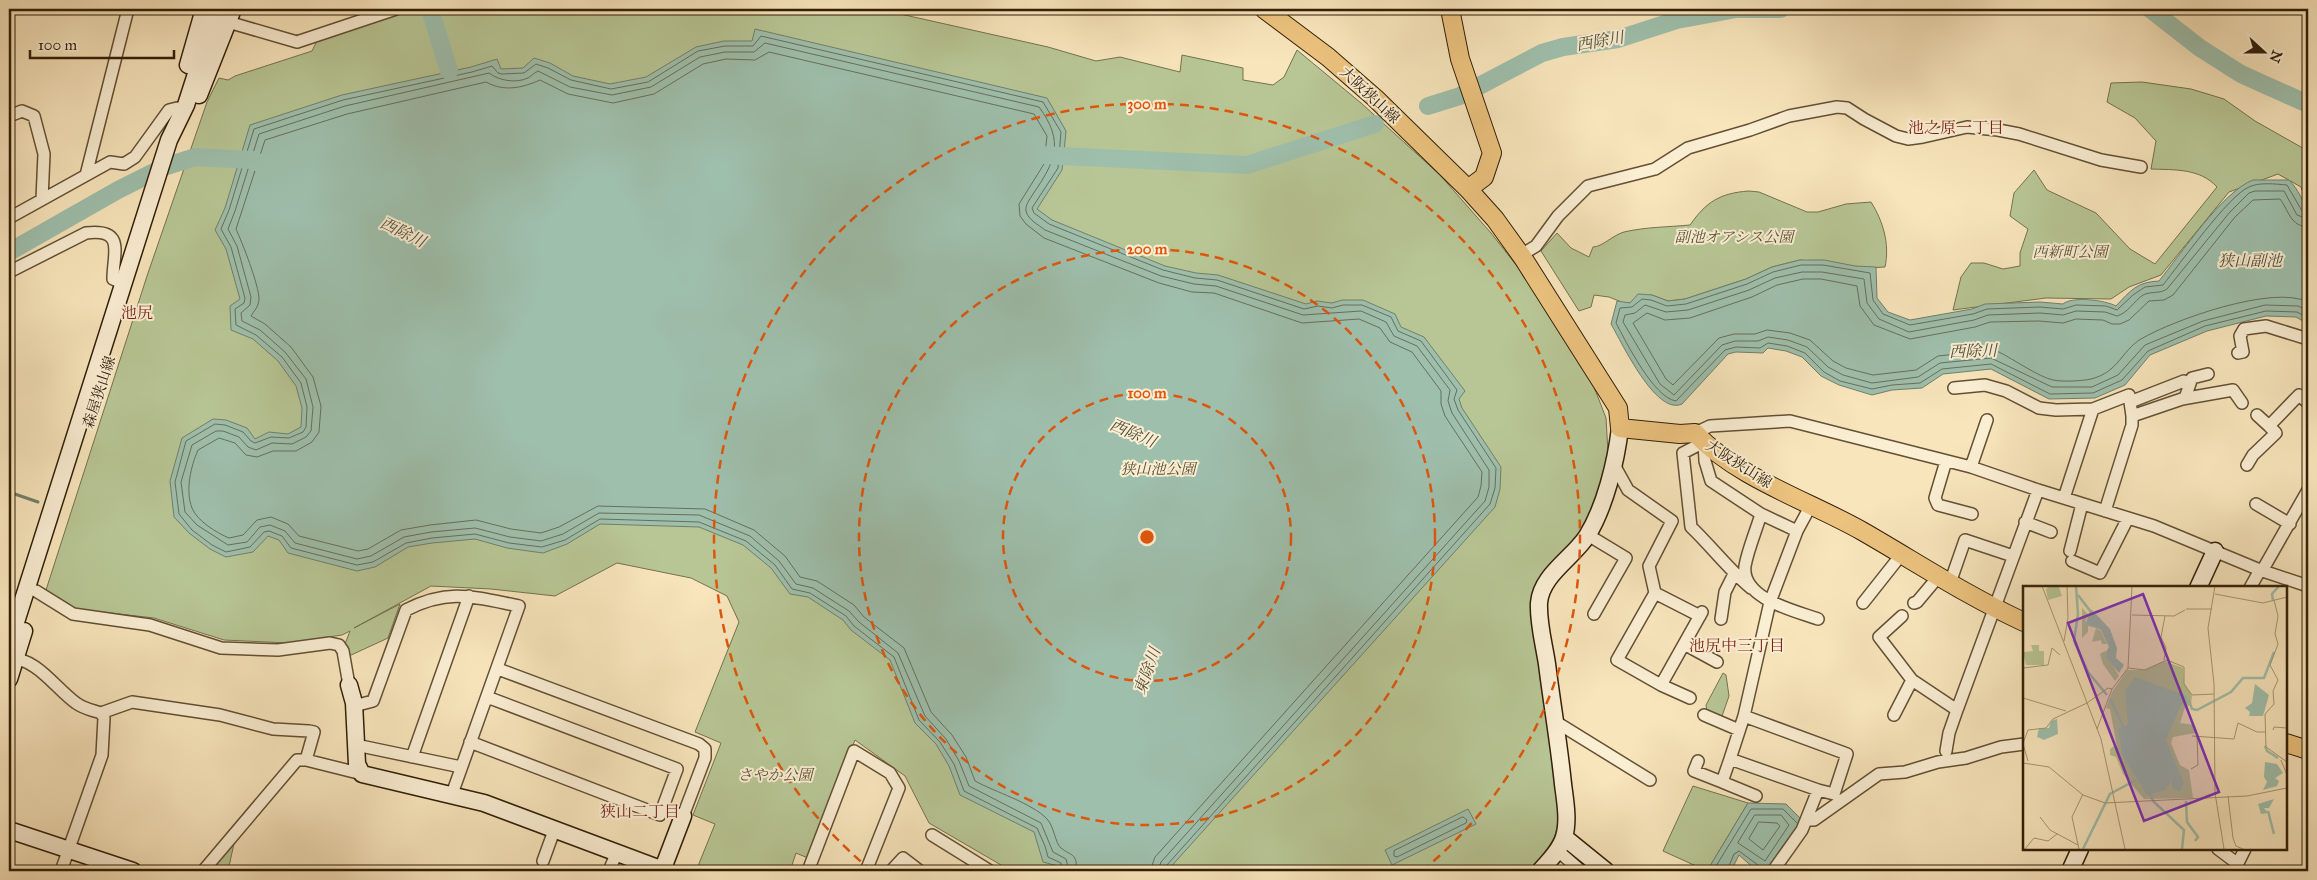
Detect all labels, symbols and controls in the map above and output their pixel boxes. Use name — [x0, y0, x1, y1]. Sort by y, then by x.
water label: 西除川 — [1575, 27, 1627, 55]
scale bar — [30, 28, 174, 60]
north arrow — [2240, 28, 2290, 78]
text: 100 m — [38, 36, 78, 54]
text: N — [2266, 48, 2286, 65]
street label: 大阪狭山線 — [1336, 63, 1404, 127]
text: 300 m — [1127, 95, 1167, 114]
district label: 池之原一丁目 — [1908, 118, 2004, 137]
water label: 西除川 — [377, 213, 431, 252]
park label: 副池オアシス公園 — [1675, 228, 1796, 246]
text: 200 m — [1127, 240, 1168, 258]
park label: 西新町公園 — [2032, 243, 2110, 261]
water label: 狭山副池 — [2218, 251, 2284, 270]
district label: 池尻 — [121, 303, 153, 322]
water label: 西除川 — [1949, 341, 1999, 361]
street label: 森屋狭山線 — [79, 354, 119, 430]
text: 100 m — [1127, 384, 1167, 402]
water label: 西除川 — [1107, 415, 1161, 452]
street label: 大阪狭山線 — [1703, 436, 1775, 492]
park label: 狭山池公園 — [1120, 460, 1198, 478]
centre of rings — [1138, 528, 1156, 546]
inset map — [2023, 586, 2287, 850]
district label: 池尻中三丁目 — [1689, 636, 1785, 655]
water label: 東除川 — [1130, 643, 1165, 697]
park label: さやか公園 — [737, 766, 815, 784]
district label: 狭山二丁目 — [600, 802, 680, 821]

